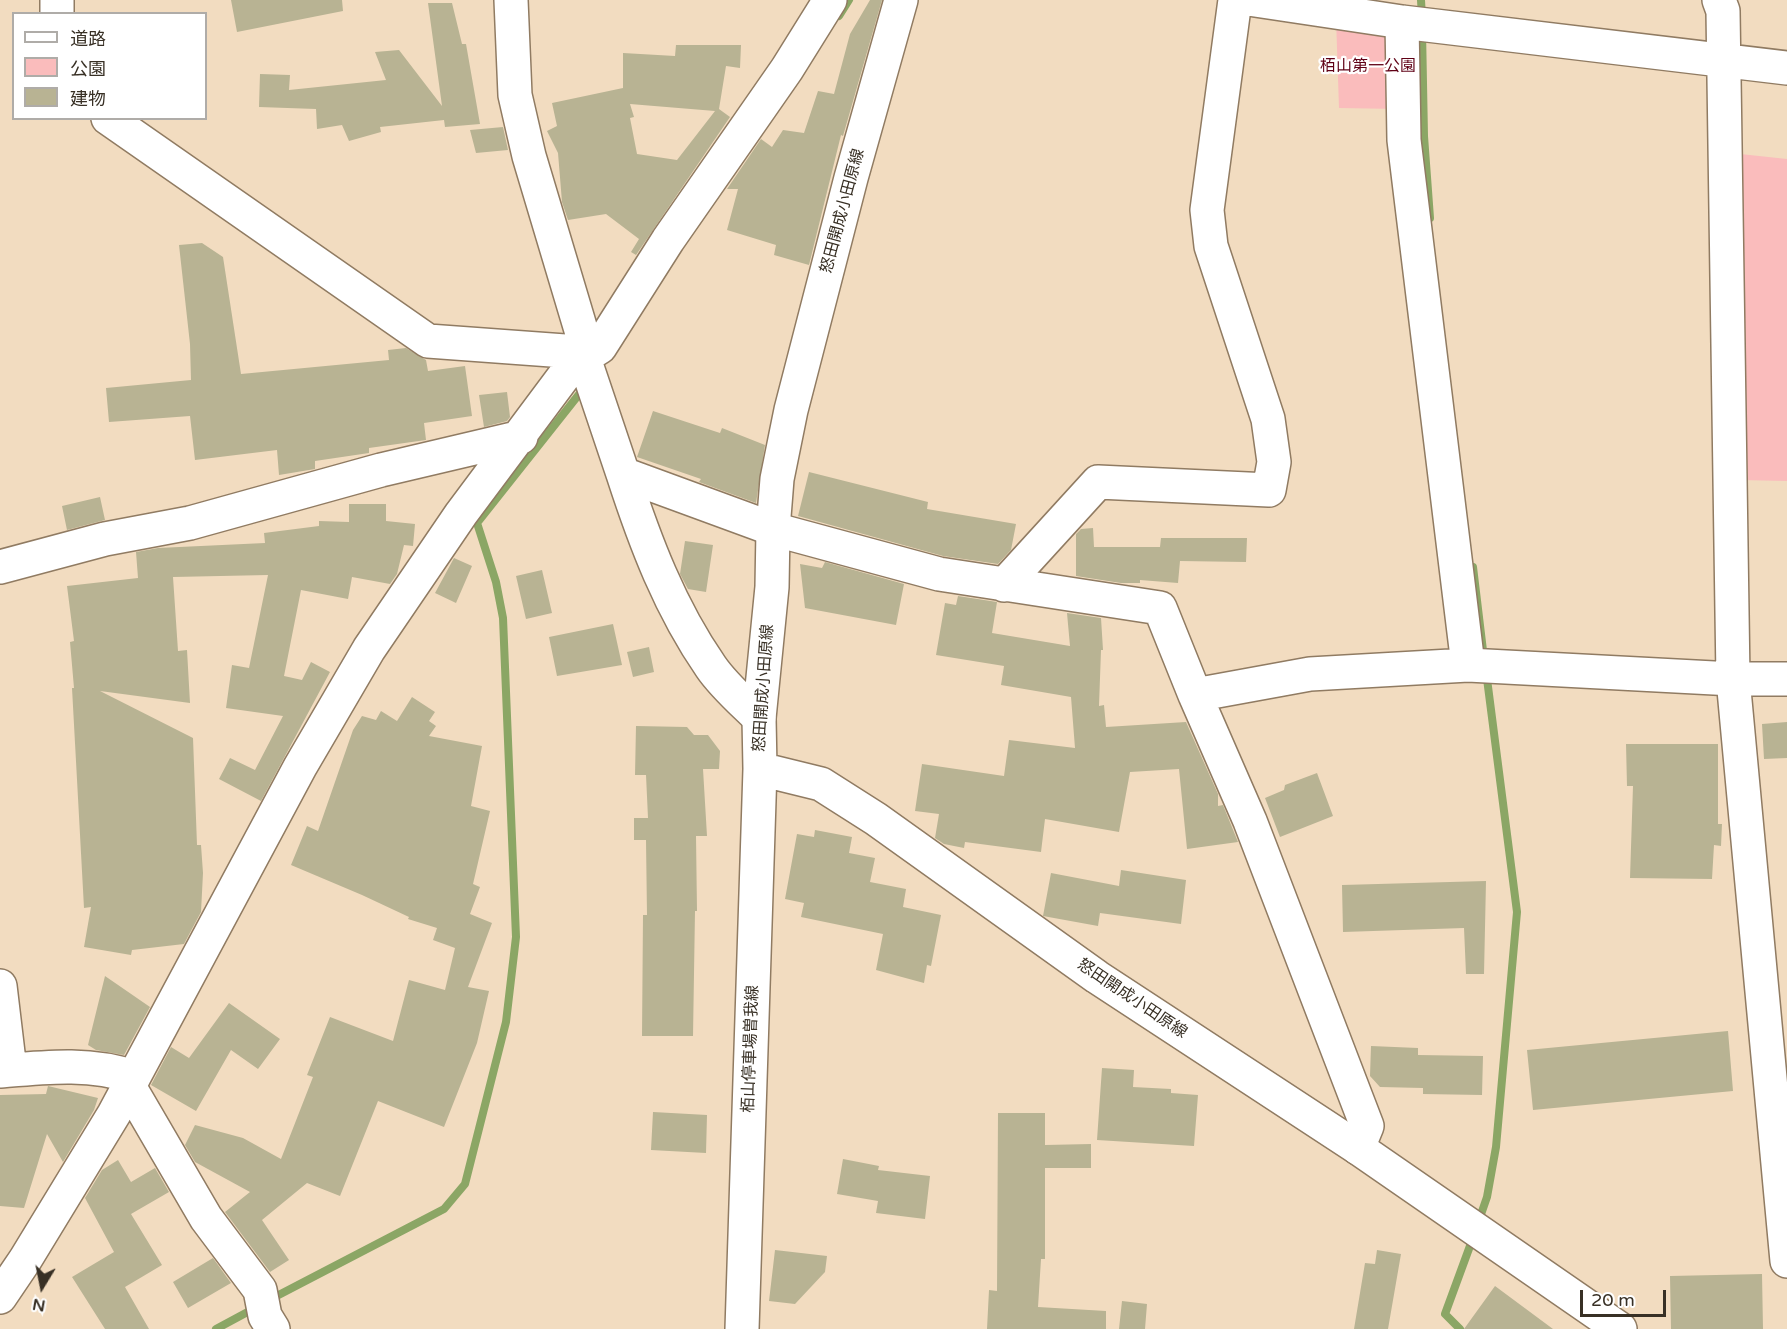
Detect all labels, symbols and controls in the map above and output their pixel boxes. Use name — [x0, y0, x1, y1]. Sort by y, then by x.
legend — [12, 12, 207, 120]
text: 道路 — [70, 28, 106, 50]
park label: 栢山第一公園 — [1320, 57, 1416, 77]
text: 公園 — [70, 58, 106, 80]
text: 建物 — [70, 88, 106, 110]
street label: 怒田開成小田原線 — [817, 147, 869, 275]
street label: 怒田開成小田原線 — [750, 623, 778, 753]
street label: 怒田開成小田原線 — [1074, 955, 1190, 1043]
street label: 栢山停車場曽我線 — [739, 985, 763, 1113]
north arrow — [12, 1257, 72, 1317]
scale bar — [1583, 1278, 1668, 1316]
text: 20 m — [1591, 1289, 1635, 1311]
text: N — [31, 1294, 47, 1316]

